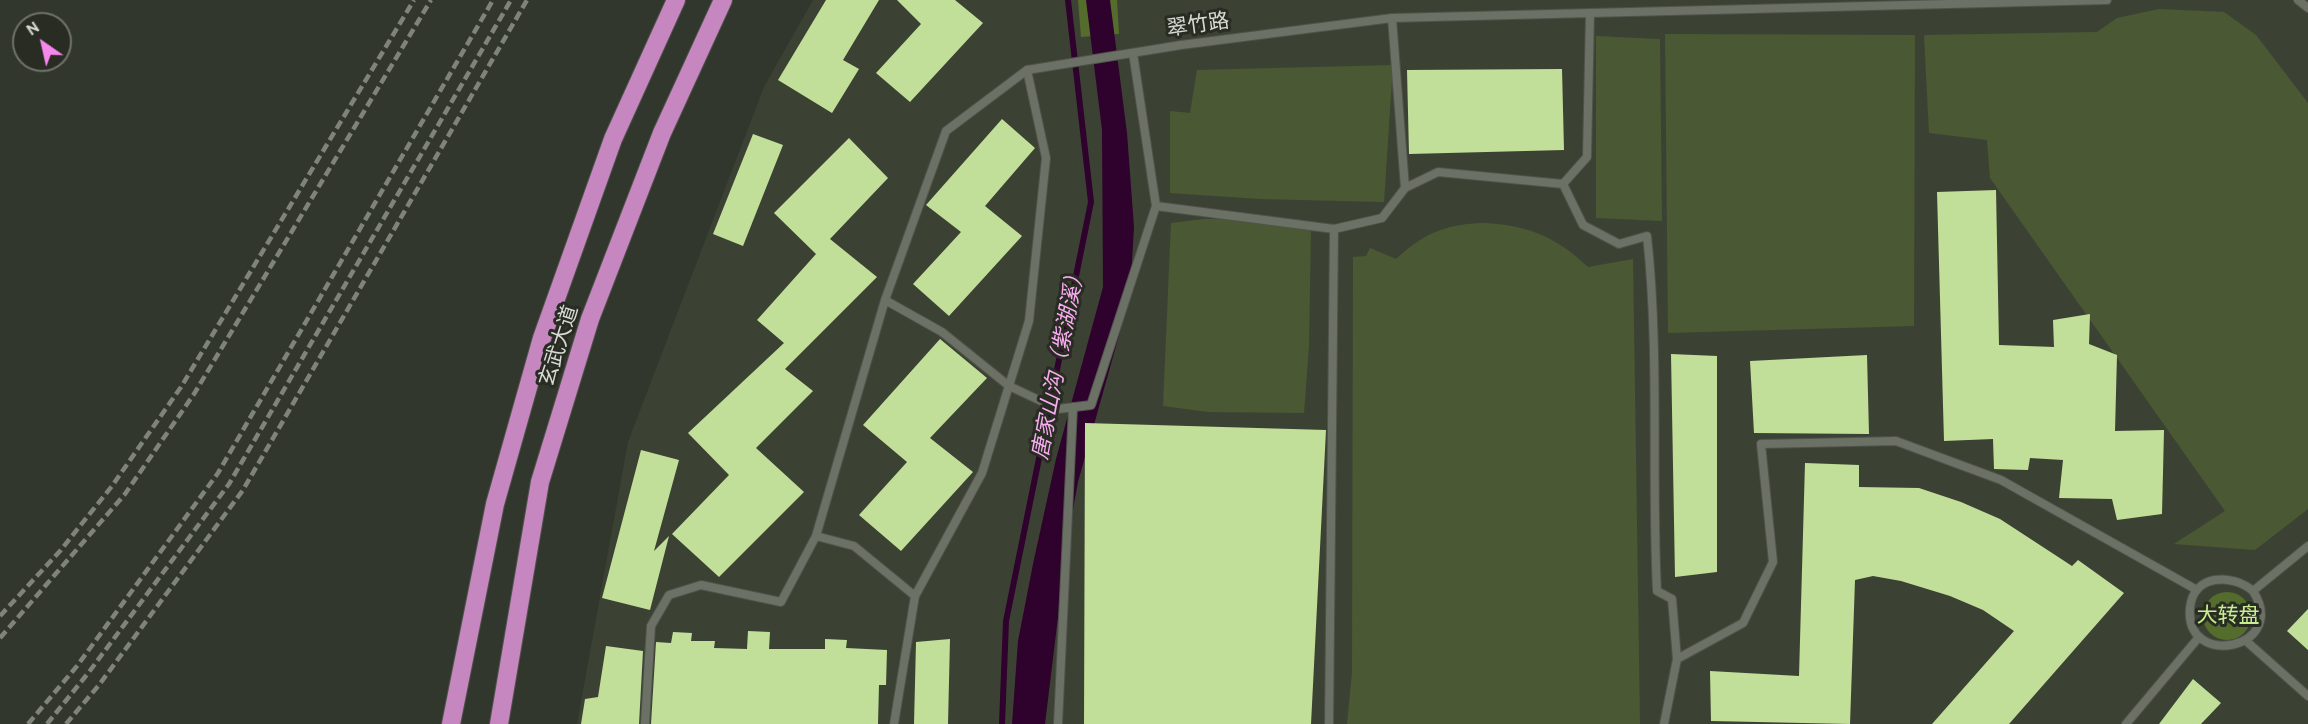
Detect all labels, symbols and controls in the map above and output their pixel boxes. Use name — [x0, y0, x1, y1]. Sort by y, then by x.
street label: 翠竹路 — [1165, 8, 1231, 42]
north arrow — [12, 12, 72, 72]
text: N — [23, 17, 43, 39]
water label: 唐家山沟（紫湖溪） — [1027, 262, 1091, 462]
street label: 玄武大道 — [534, 302, 584, 390]
park label: 大转盘 — [2197, 603, 2259, 629]

